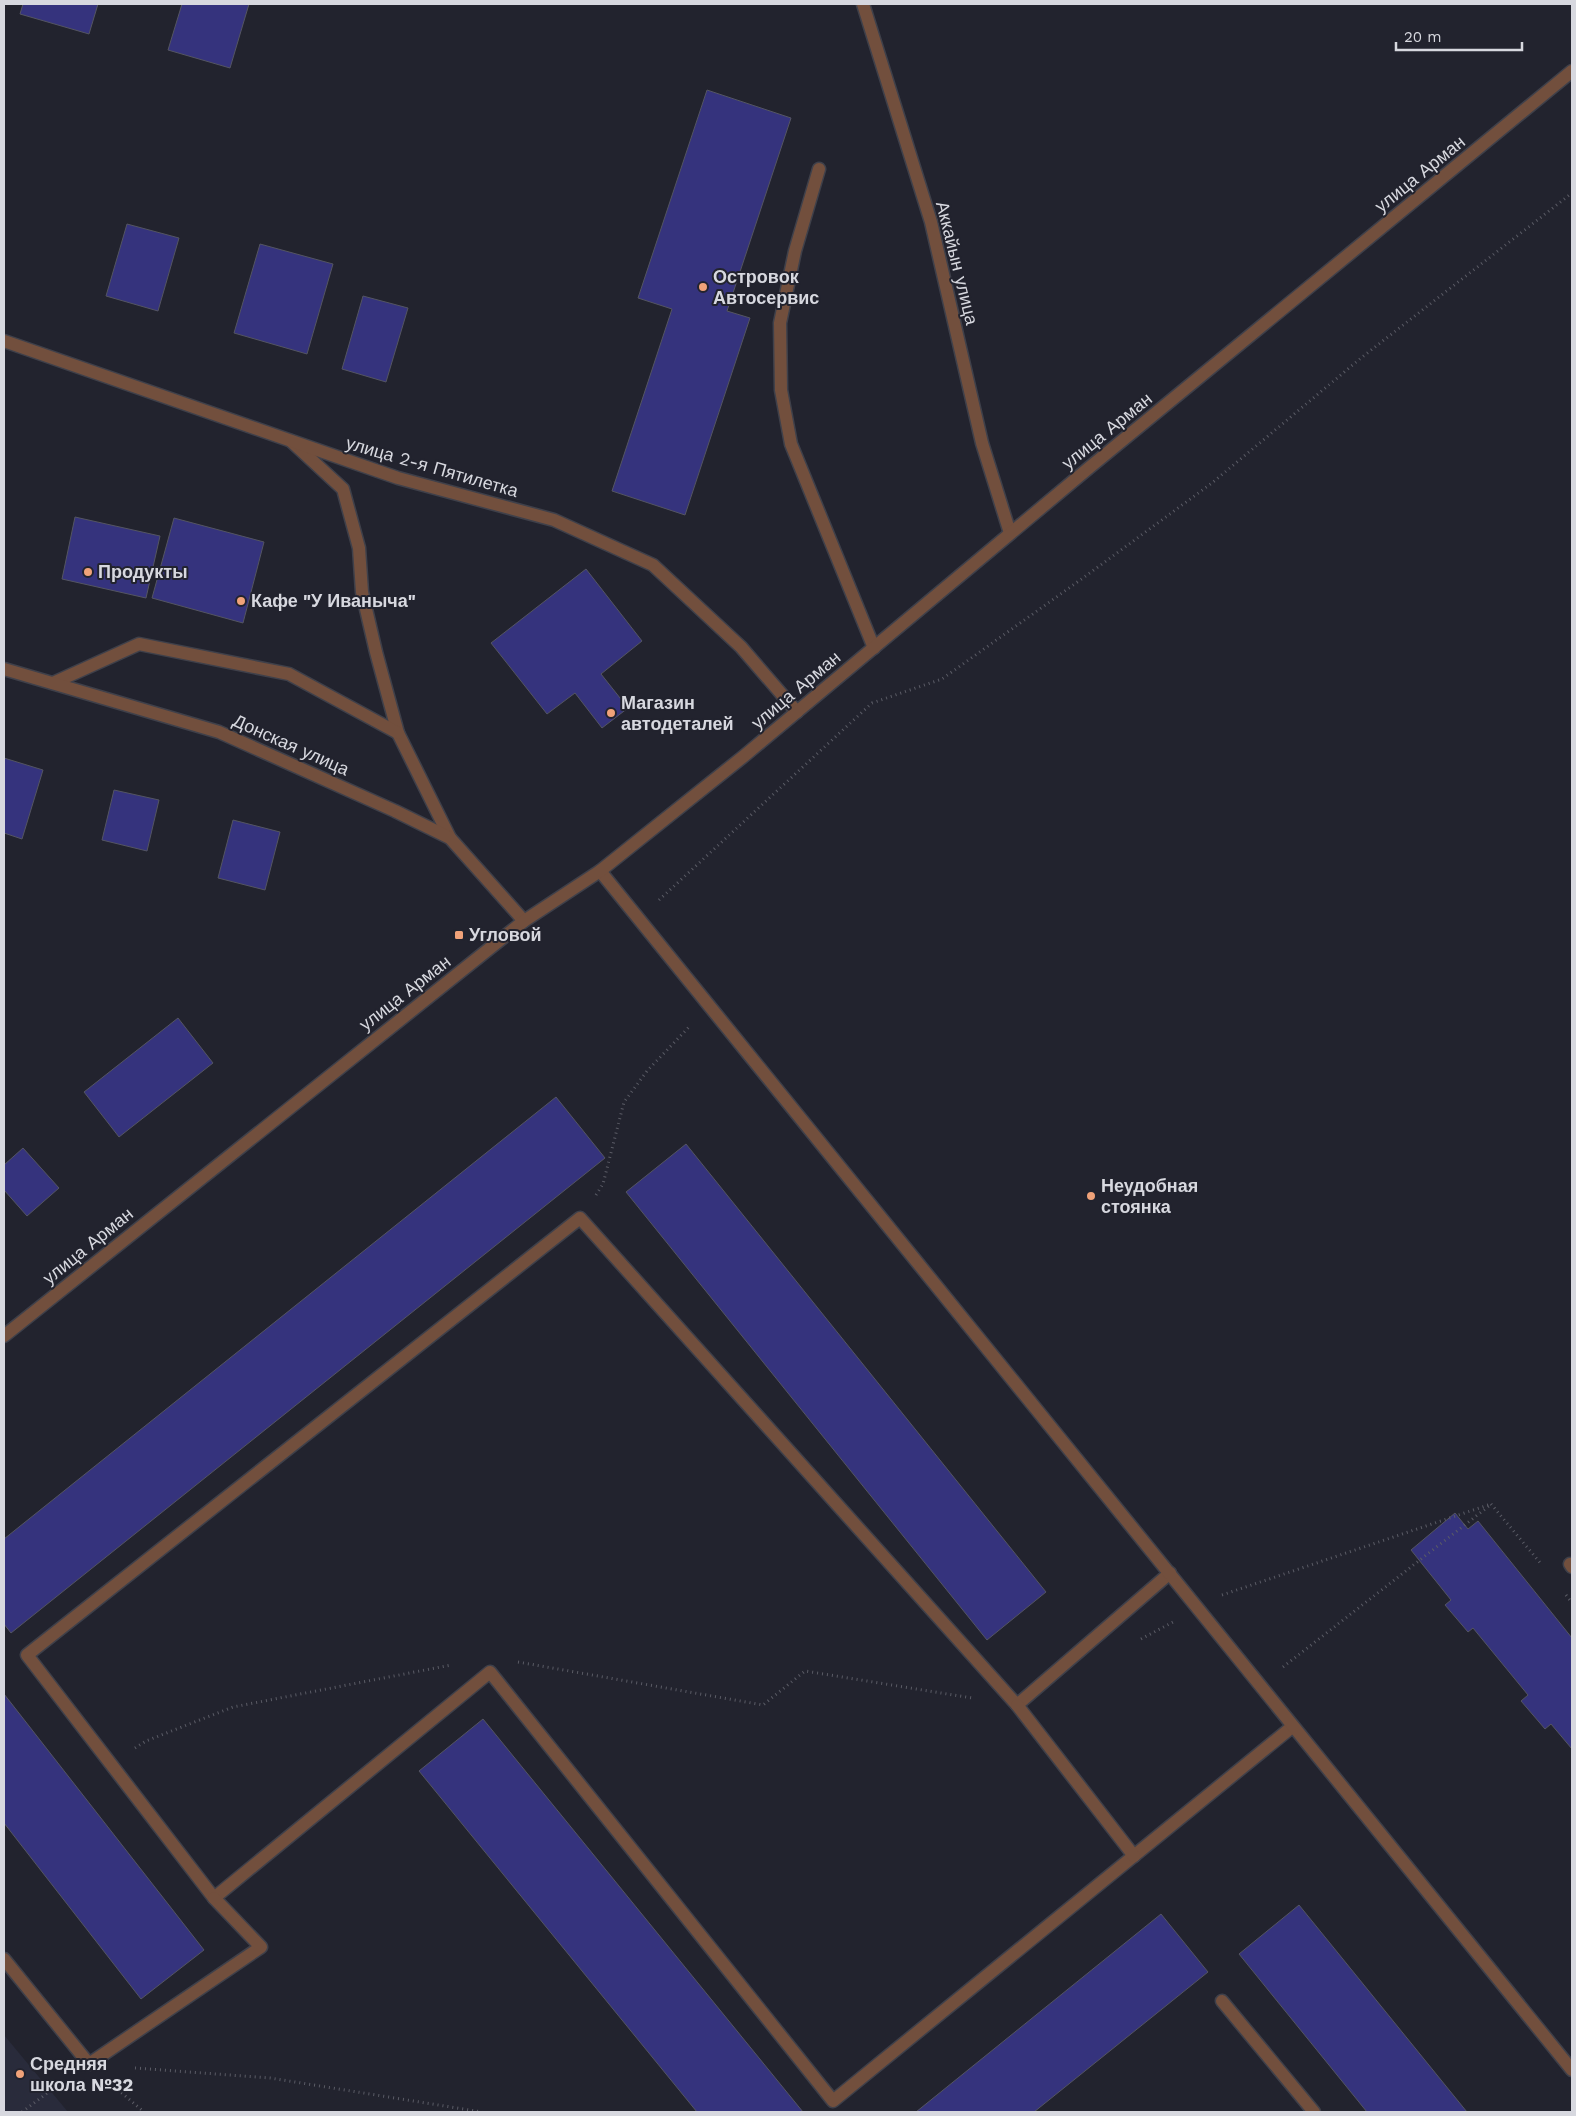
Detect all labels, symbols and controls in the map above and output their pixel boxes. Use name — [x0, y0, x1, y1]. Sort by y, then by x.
scale bar — [1396, 20, 1522, 52]
text: 20 m — [1404, 28, 1442, 46]
street label: улица Арман — [1370, 131, 1469, 216]
street label: Аккайын улица — [932, 199, 983, 328]
place label: Островок Автосервис — [713, 266, 819, 308]
marker: Островок Автосервис — [697, 281, 709, 293]
street label: улица Арман — [1057, 388, 1156, 473]
street label: улица 2-я Пятилетка — [344, 432, 522, 501]
place label: Продукты — [98, 561, 188, 582]
marker: Продукты — [82, 566, 94, 578]
place label: Кафе "У Иваныча" — [251, 590, 416, 611]
marker: Кафе "У Иваныча" — [235, 595, 247, 607]
street label: улица Арман — [747, 646, 845, 733]
place label: Магазин автодеталей — [621, 692, 733, 734]
marker: Магазин автодеталей — [605, 707, 617, 719]
street label: Донская улица — [230, 710, 353, 780]
place label: Угловой — [469, 924, 542, 945]
marker: Угловой — [453, 929, 465, 941]
street label: улица Арман — [355, 950, 454, 1035]
place label: Неудобная стоянка — [1101, 1175, 1198, 1217]
marker: Неудобная стоянка — [1085, 1190, 1097, 1202]
street label: улица Арман — [38, 1203, 137, 1288]
place label: Средняя школа №32 — [30, 2053, 133, 2095]
marker: Средняя школа №32 — [14, 2068, 26, 2080]

